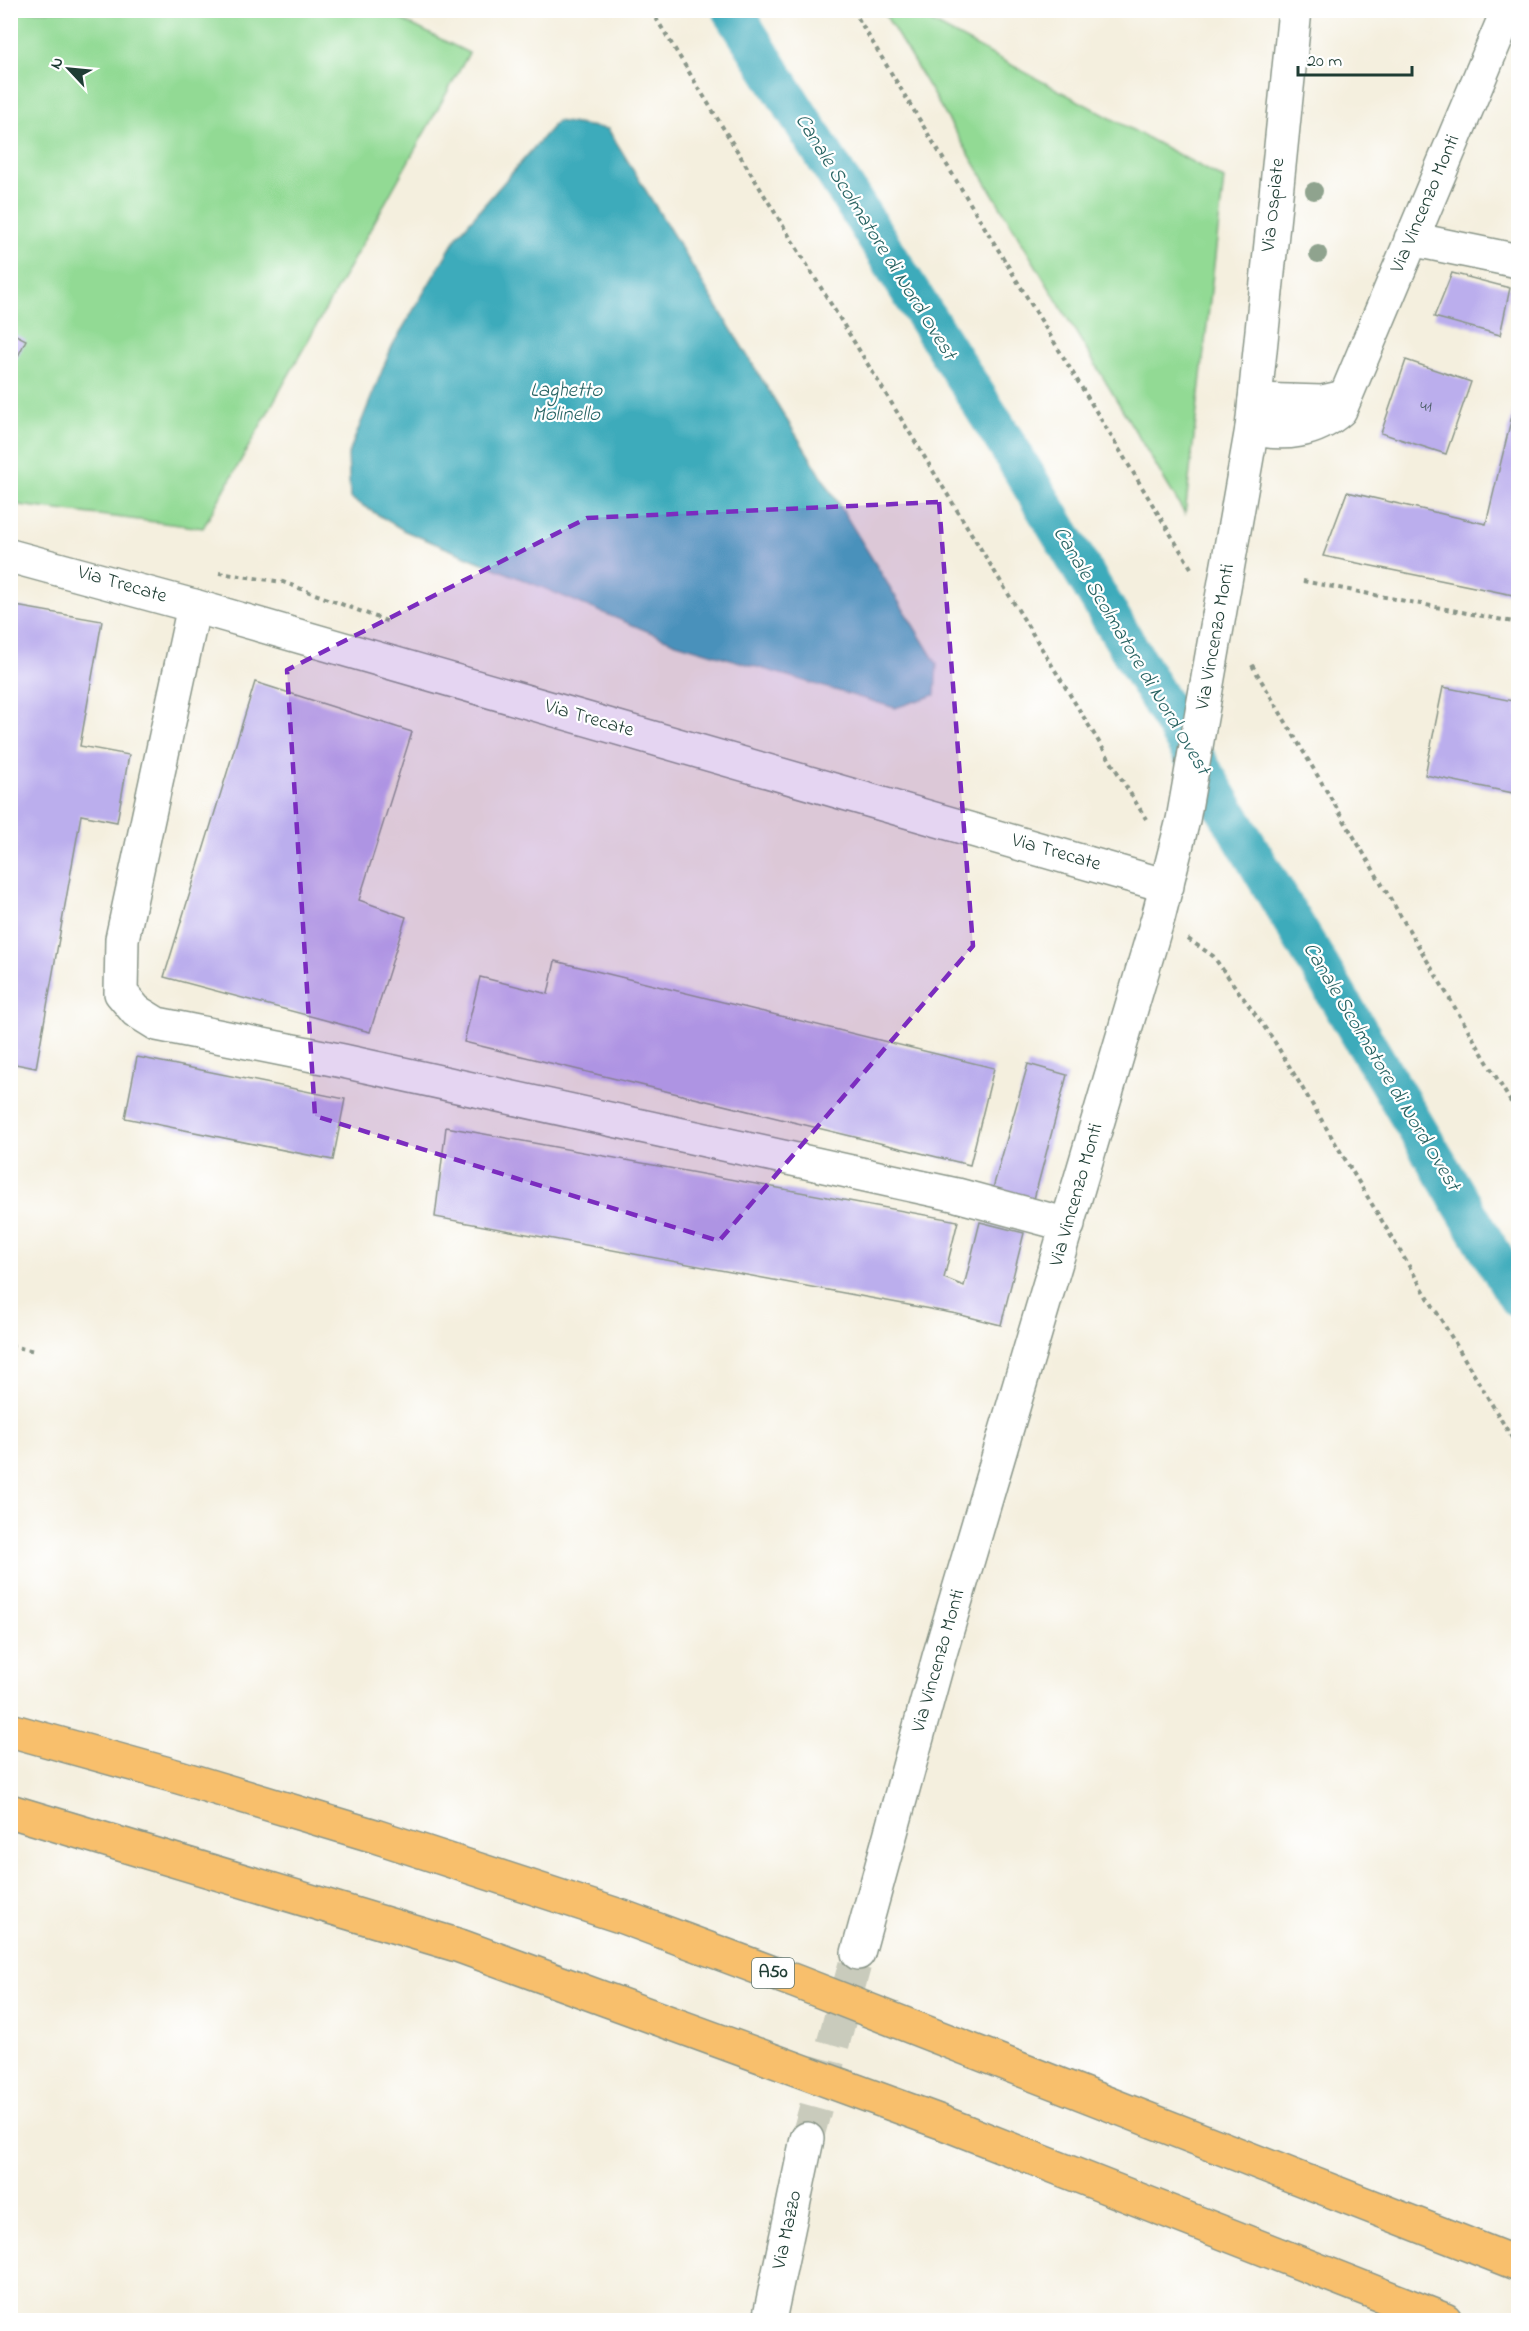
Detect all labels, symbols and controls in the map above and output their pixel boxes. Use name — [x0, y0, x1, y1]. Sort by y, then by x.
north arrow — [39, 39, 99, 99]
scale bar — [1298, 39, 1412, 77]
text: 20 m — [1307, 49, 1342, 75]
text: N — [44, 53, 71, 73]
water label: Canale Scolmatore di Nord Ovest — [787, 108, 964, 368]
street label: Via Vincenzo Monti — [1383, 130, 1468, 279]
street label: Via Ospiate — [1255, 157, 1293, 254]
water label: Laghetto Molinello — [530, 376, 603, 430]
house number: 41 — [1420, 395, 1432, 419]
water label: Canale Scolmatore di Nord Ovest — [1045, 521, 1218, 783]
street label: Via Trecate — [73, 558, 170, 612]
street label: Via Vincenzo Monti — [1189, 562, 1243, 713]
street label: Via Trecate — [540, 692, 637, 746]
street label: Via Trecate — [1007, 826, 1104, 880]
water label: Canale Scolmatore di Nord Ovest — [1295, 937, 1468, 1199]
street label: Via Vincenzo Monti — [1042, 1120, 1111, 1271]
street label: Via Vincenzo Monti — [904, 1586, 973, 1737]
road number: A50 — [752, 1958, 794, 1988]
street label: Via Mazzo — [765, 2188, 810, 2273]

